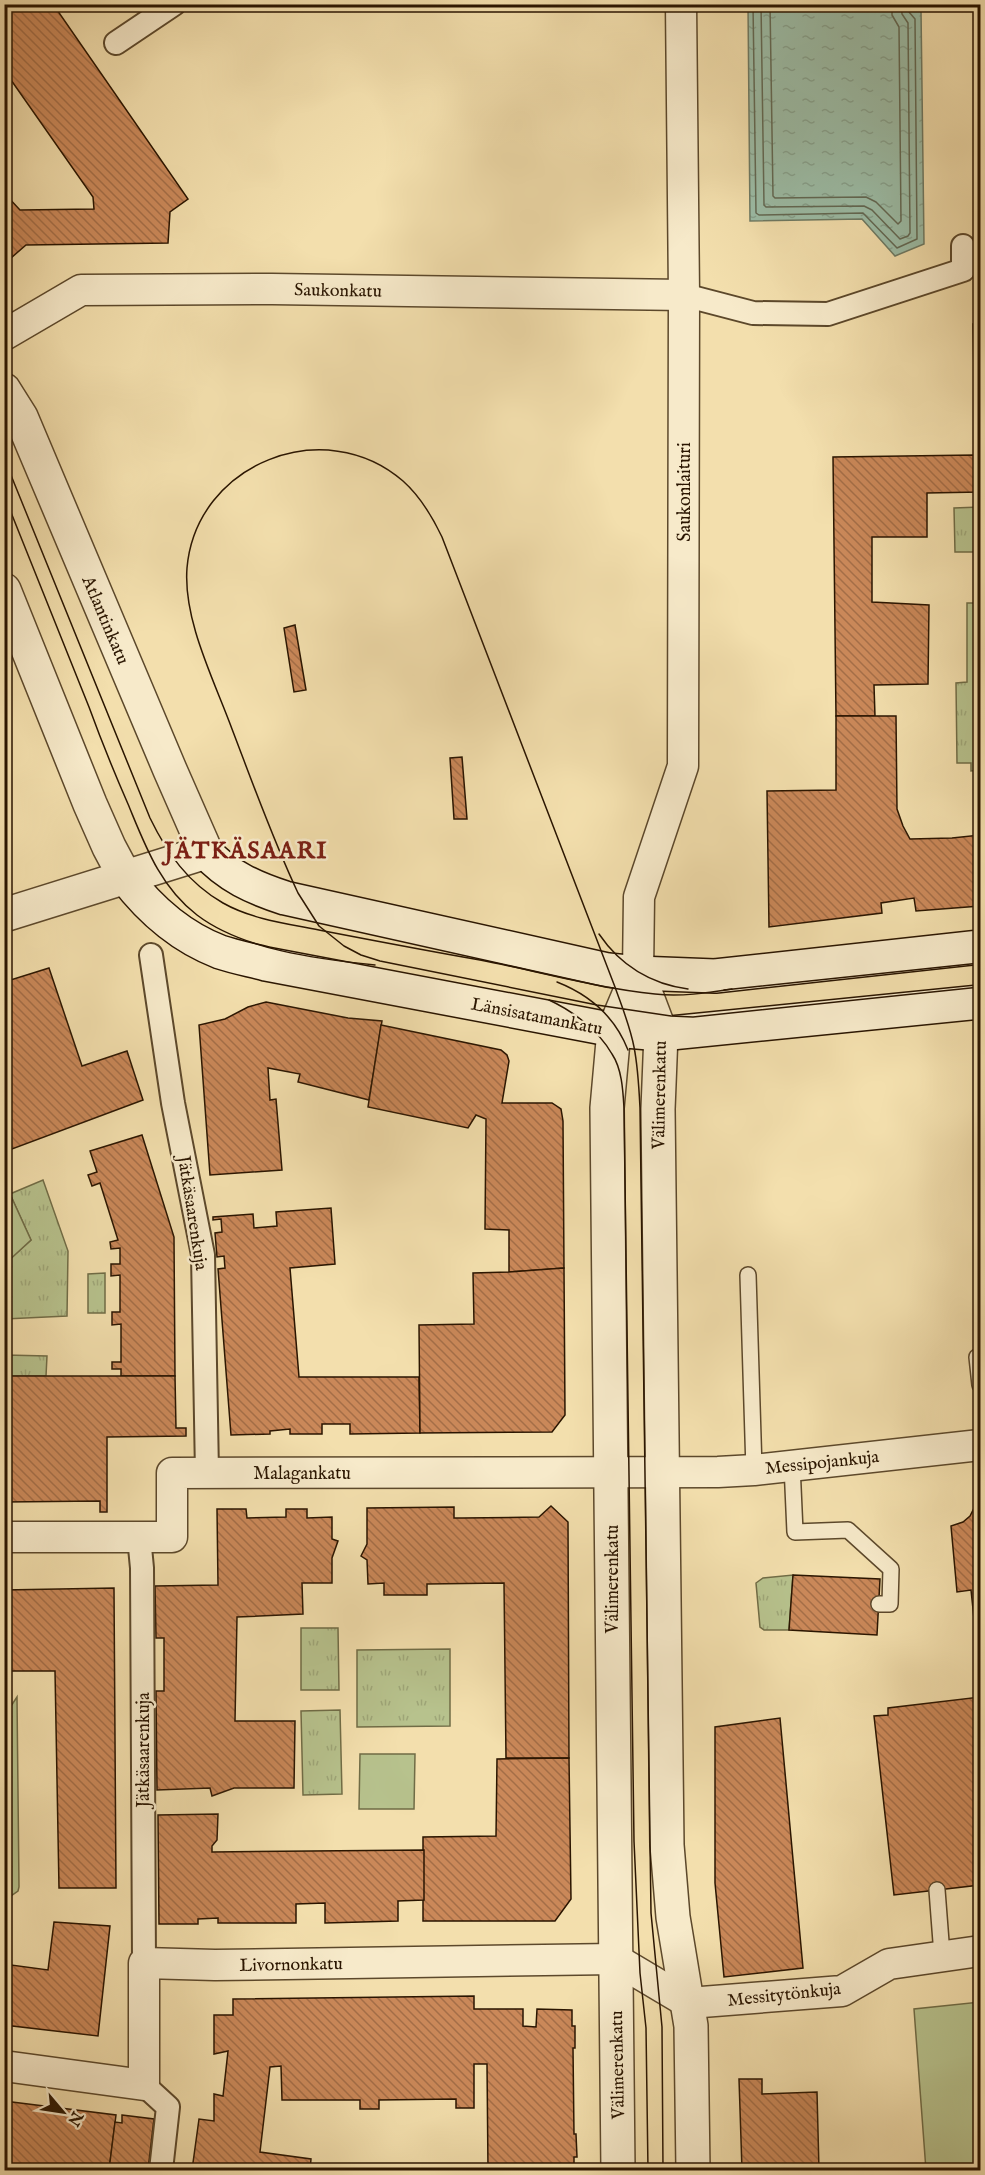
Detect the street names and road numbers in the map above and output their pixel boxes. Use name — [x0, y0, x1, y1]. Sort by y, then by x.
street label: Saukonkatu — [294, 279, 382, 304]
street label: Saukonlaituri — [674, 442, 697, 542]
street label: Atlantinkatu — [75, 572, 134, 668]
street label: Länsisatamankatu — [469, 993, 604, 1042]
street label: Välimerenkatu — [648, 1040, 673, 1151]
street label: Jätkäsaarenkuja — [171, 1152, 212, 1272]
street label: Messipojankuja — [764, 1446, 881, 1481]
street label: Malagankatu — [253, 1463, 351, 1486]
street label: Välimerenkatu — [602, 1525, 625, 1634]
street label: Jätkäsaarenkuja — [133, 1692, 156, 1810]
street label: Livornonkatu — [239, 1953, 343, 1978]
street label: Messitytönkuja — [726, 1978, 842, 2013]
street label: Välimerenkatu — [606, 2010, 631, 2121]

